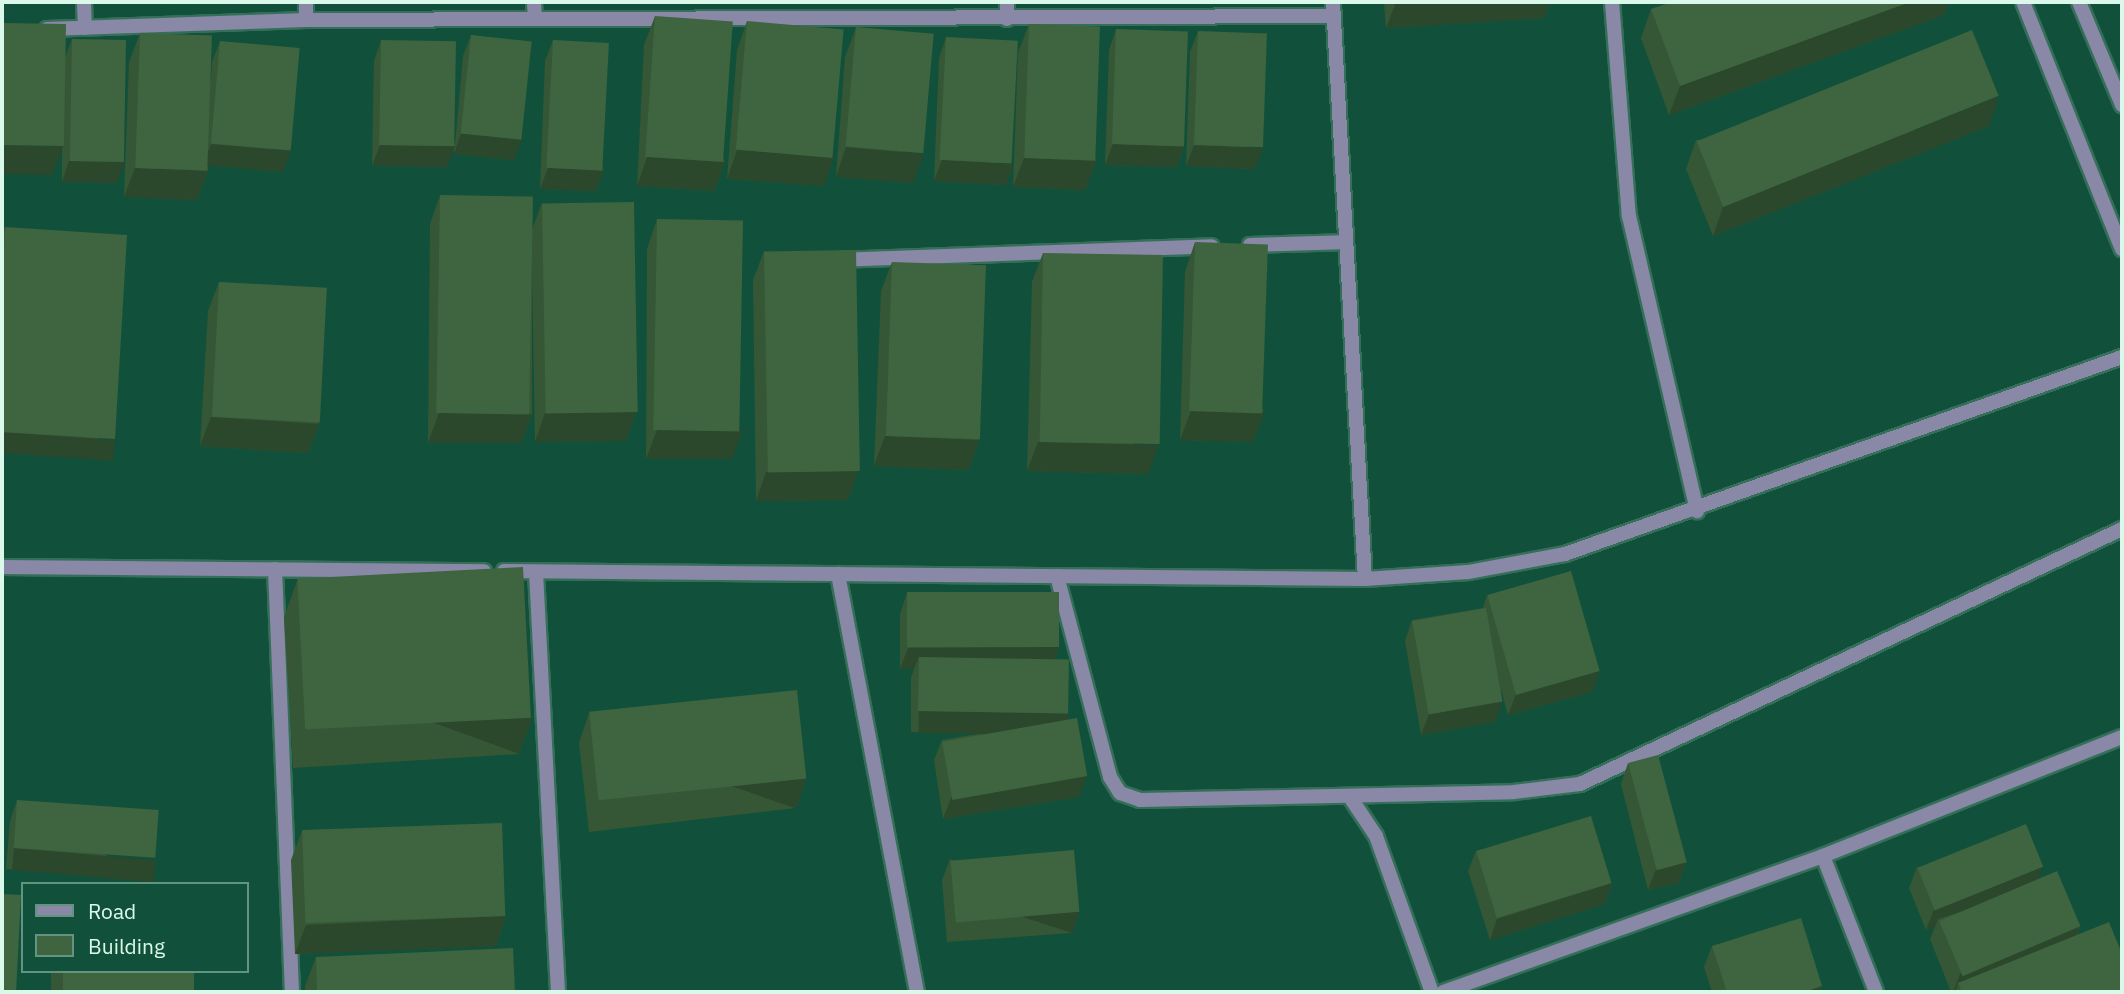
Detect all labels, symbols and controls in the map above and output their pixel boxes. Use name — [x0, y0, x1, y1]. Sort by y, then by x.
legend — [21, 882, 248, 973]
text: Road — [88, 897, 136, 925]
text: Building — [88, 932, 165, 960]

